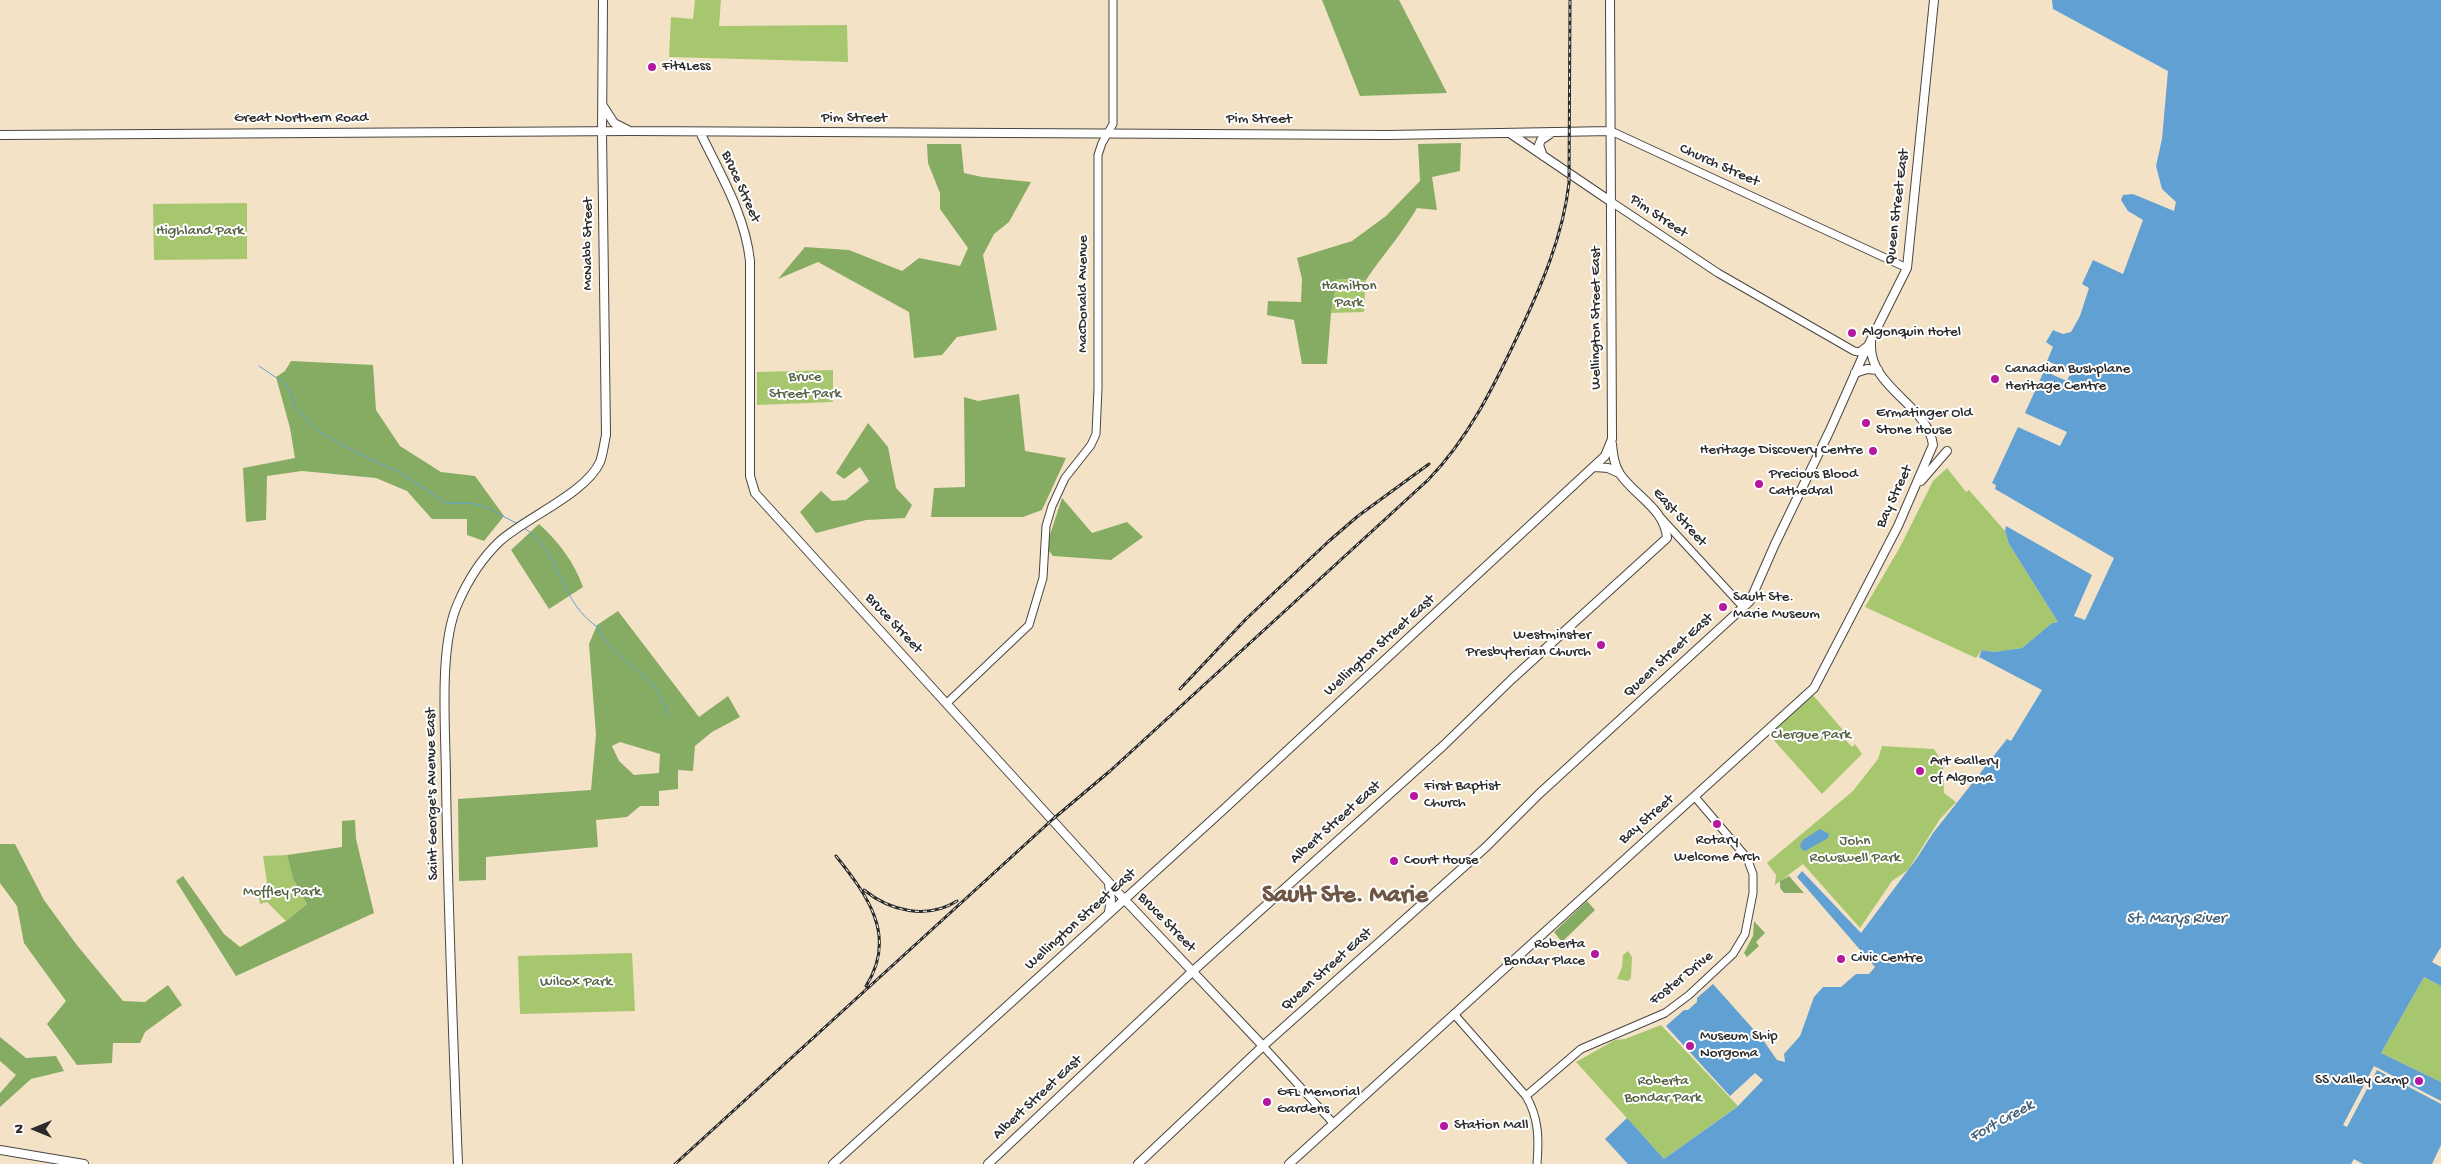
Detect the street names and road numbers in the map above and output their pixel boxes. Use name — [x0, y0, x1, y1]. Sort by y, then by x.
street label: Great Northern Road — [234, 110, 368, 128]
street label: Pim Street — [821, 110, 887, 128]
street label: Pim Street — [1226, 111, 1292, 129]
street label: Church Street — [1676, 140, 1762, 192]
street label: Bruce Street — [716, 148, 764, 226]
street label: Queen Street East — [1882, 148, 1914, 266]
street label: Pim Street — [1626, 191, 1690, 243]
street label: McNabb Street — [580, 197, 598, 291]
street label: MacDonald Avenue — [1075, 235, 1093, 353]
street label: Wellington Street East — [1588, 246, 1606, 390]
street label: Bay Street — [1873, 463, 1917, 531]
street label: East Street — [1648, 485, 1710, 551]
street label: Bruce Street — [860, 590, 926, 658]
street label: Wellington Street East — [1321, 591, 1439, 701]
street label: Queen Street East — [1620, 610, 1718, 702]
street label: Saint George's Avenue East — [422, 707, 444, 881]
street label: Albert Street East — [1287, 778, 1385, 868]
street label: Bay Street — [1616, 791, 1678, 849]
street label: Wellington Street East — [1022, 865, 1140, 975]
street label: Bruce Street — [1133, 889, 1199, 957]
street label: Queen Street East — [1278, 924, 1376, 1016]
street label: Foster Drive — [1647, 948, 1717, 1010]
street label: Albert Street East — [990, 1052, 1086, 1144]

